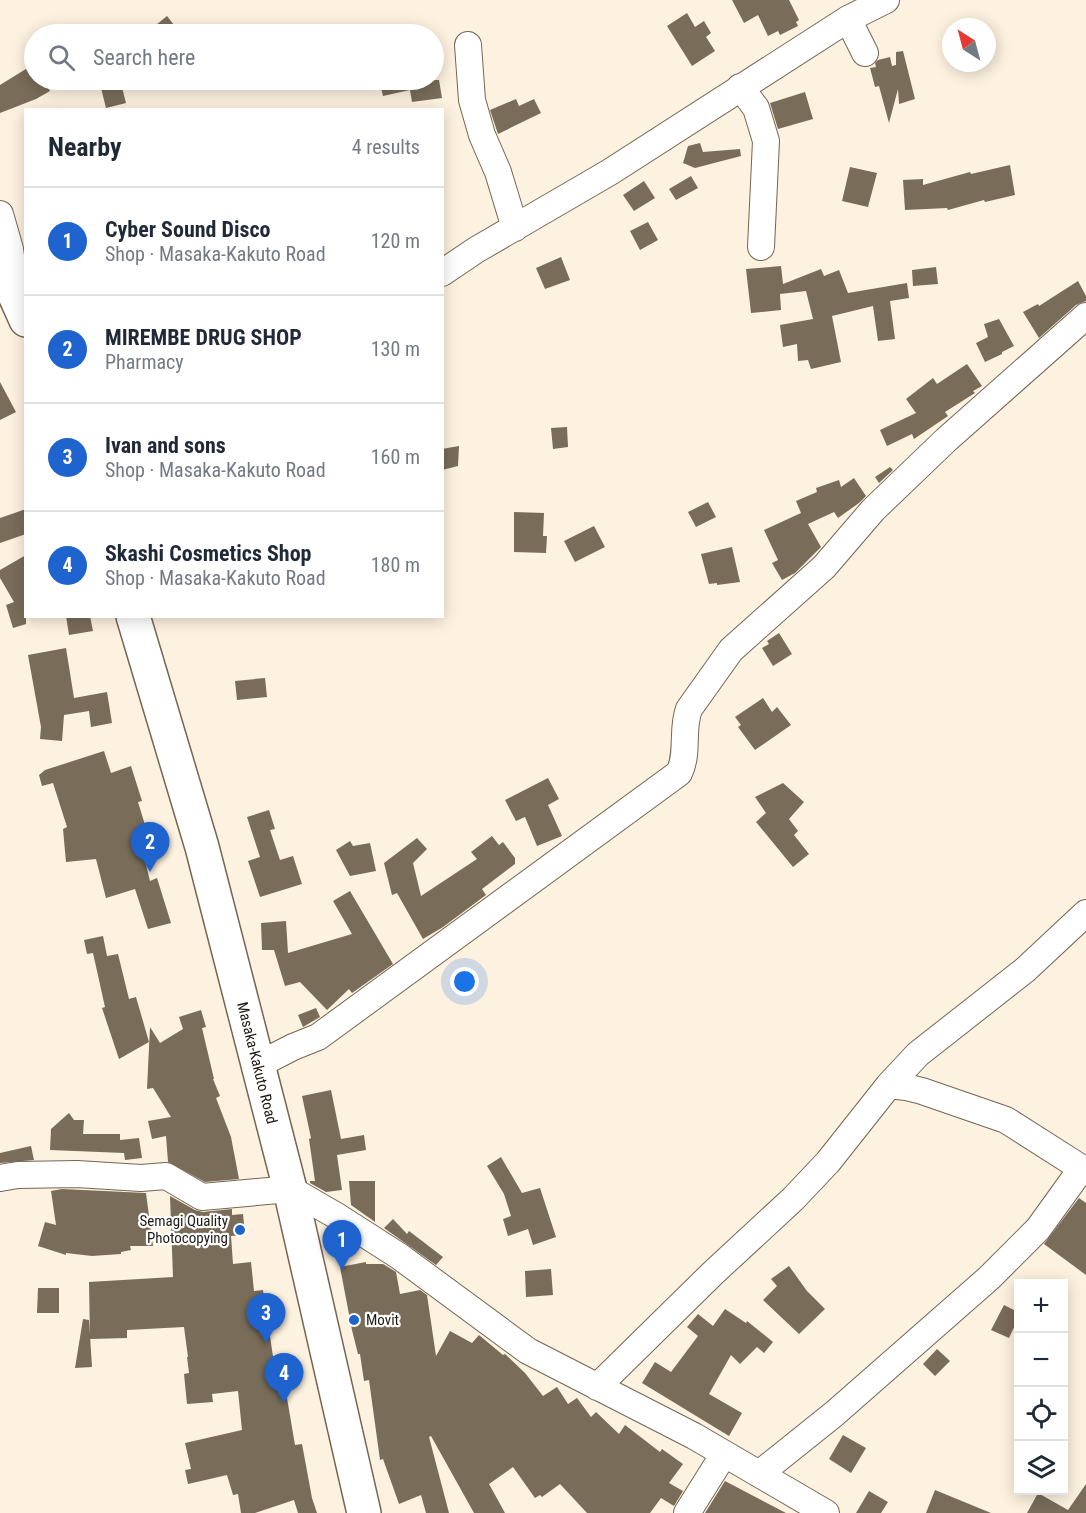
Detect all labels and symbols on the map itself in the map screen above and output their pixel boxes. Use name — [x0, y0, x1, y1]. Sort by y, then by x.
north arrow — [942, 18, 996, 72]
pin: 2 — [130, 822, 170, 872]
your location — [450, 967, 479, 996]
street label: Masaka-Kakuto Road — [233, 1000, 281, 1126]
place label: Semagi Quality Photocopying — [139, 1212, 228, 1247]
pin: 1 — [322, 1220, 362, 1270]
marker: Semagi Quality Photocopying — [233, 1223, 247, 1237]
pin: 3 — [246, 1294, 286, 1343]
place label: Movit — [366, 1311, 399, 1329]
marker: Movit — [347, 1313, 361, 1327]
pin: 4 — [264, 1354, 304, 1403]

